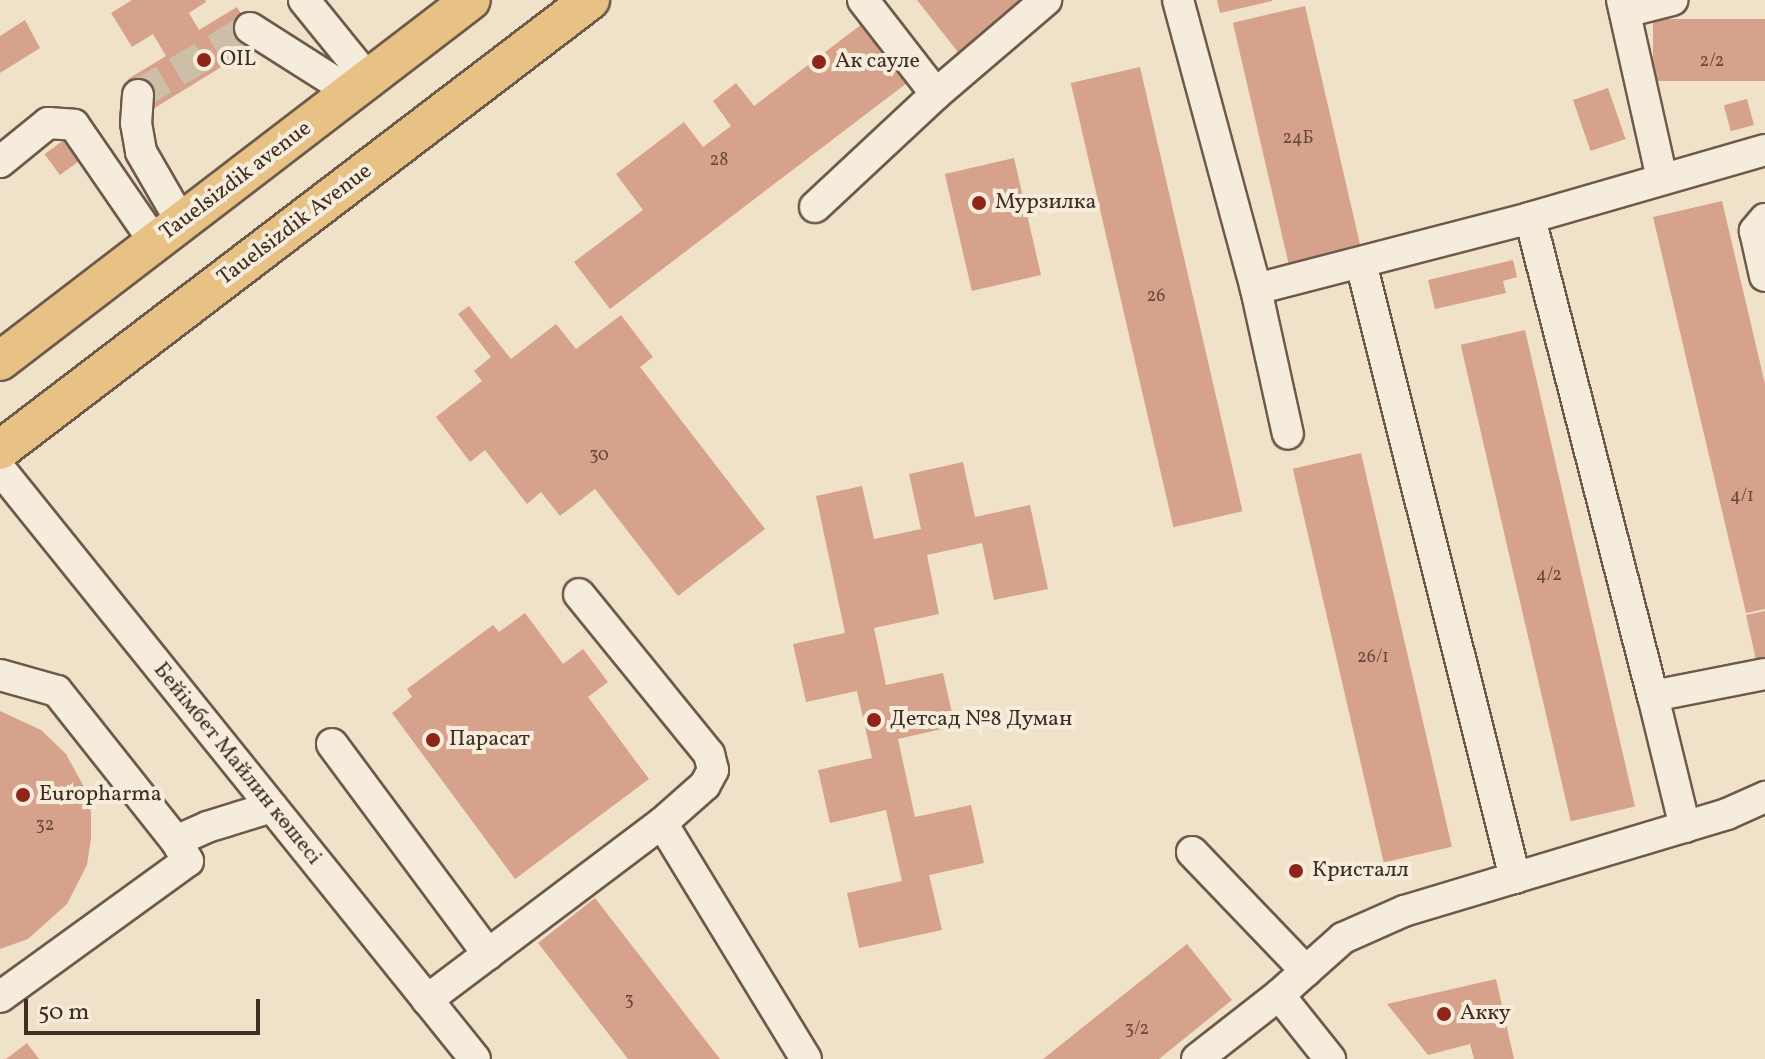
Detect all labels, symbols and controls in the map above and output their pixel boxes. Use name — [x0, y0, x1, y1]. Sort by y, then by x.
place label: OIL — [220, 47, 256, 73]
place label: Ак сауле — [835, 49, 920, 75]
marker: OIL — [195, 51, 213, 69]
house number: 2/2 — [1699, 51, 1725, 73]
marker: Ак сауле — [810, 53, 828, 71]
street label: Tauelsizdik avenue — [155, 116, 317, 246]
house number: 24Б — [1283, 128, 1313, 150]
house number: 28 — [710, 150, 728, 172]
street label: Tauelsizdik Avenue — [213, 158, 377, 292]
place label: Мурзилка — [995, 190, 1097, 216]
marker: Мурзилка — [970, 194, 988, 212]
house number: 26 — [1147, 286, 1165, 308]
house number: 30 — [589, 445, 609, 467]
house number: 4/1 — [1730, 486, 1754, 508]
house number: 4/2 — [1536, 565, 1562, 587]
house number: 26/1 — [1357, 647, 1389, 669]
street label: Бейімбет Майлин көшесі — [147, 657, 327, 871]
place label: Детсад №8 Думан — [890, 707, 1072, 733]
marker: Детсад №8 Думан — [865, 711, 883, 729]
place label: Парасат — [449, 727, 530, 753]
marker: Парасат — [424, 731, 442, 749]
place label: Europharma — [39, 782, 162, 808]
marker: Europharma — [14, 786, 32, 804]
house number: 32 — [36, 815, 54, 837]
place label: Кристалл — [1312, 858, 1409, 884]
marker: Кристалл — [1287, 862, 1305, 880]
scale bar — [28, 983, 264, 1033]
house number: 3 — [624, 990, 634, 1012]
text: 50 m — [38, 996, 90, 1030]
place label: Акку — [1460, 1001, 1511, 1027]
marker: Акку — [1435, 1005, 1453, 1023]
house number: 3/2 — [1125, 1019, 1149, 1041]

